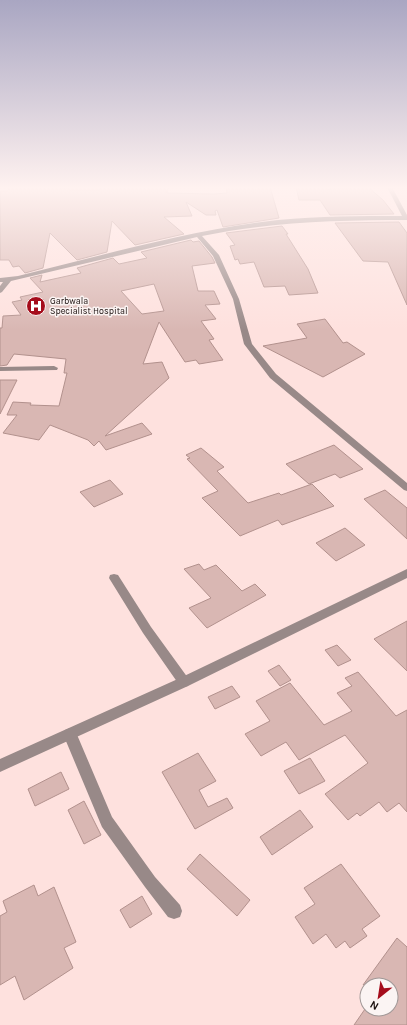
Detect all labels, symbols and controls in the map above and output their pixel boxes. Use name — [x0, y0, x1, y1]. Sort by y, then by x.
hospital icon: Garbwala Specialist Hospital — [25, 295, 47, 317]
place label: Garbwala Specialist Hospital — [50, 296, 128, 316]
north arrow — [359, 977, 399, 1017]
text: N — [368, 998, 381, 1013]

